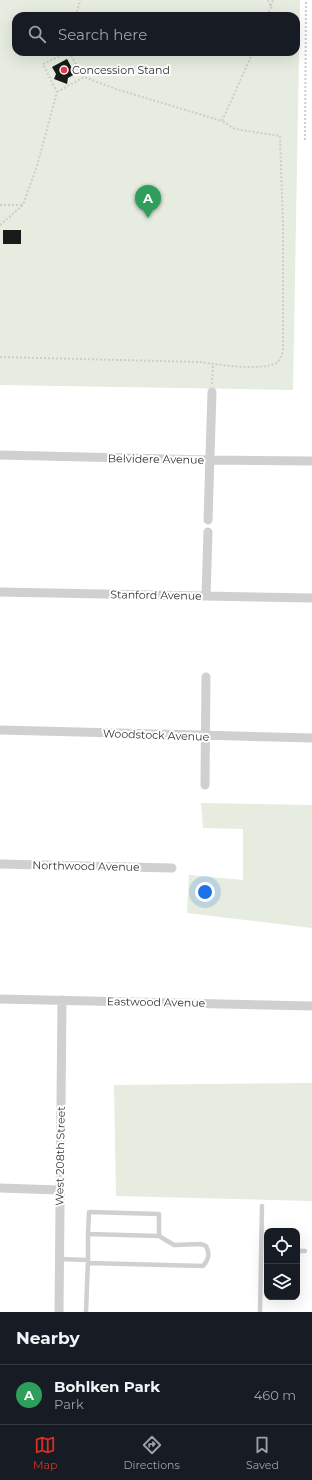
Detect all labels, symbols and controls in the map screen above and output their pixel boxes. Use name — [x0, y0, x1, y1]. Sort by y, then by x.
search box — [12, 12, 300, 56]
icon: search — [26, 23, 48, 45]
text: Search here — [58, 25, 147, 44]
place label: Concession Stand — [72, 63, 170, 77]
marker: Concession Stand — [59, 65, 69, 75]
pin: A — [135, 185, 161, 218]
street label: Belvidere Avenue — [108, 451, 205, 467]
street label: Stanford Avenue — [110, 587, 202, 603]
street label: Woodstock Avenue — [103, 726, 210, 744]
street label: Northwood Avenue — [32, 858, 140, 874]
your location — [195, 882, 215, 902]
street label: Eastwood Avenue — [107, 994, 206, 1010]
street label: West 208th Street — [52, 1106, 68, 1206]
map controls — [264, 1228, 300, 1300]
button: locate — [264, 1228, 300, 1264]
button: layers — [264, 1264, 300, 1300]
text: Nearby — [16, 1328, 80, 1348]
text: Bohlken Park — [54, 1377, 160, 1396]
text: A — [24, 1387, 34, 1403]
text: 460 m — [254, 1387, 296, 1403]
text: Park — [54, 1396, 84, 1412]
tab: Map — [33, 1434, 57, 1472]
tab: Directions — [124, 1434, 180, 1472]
tab: Saved — [246, 1434, 279, 1472]

